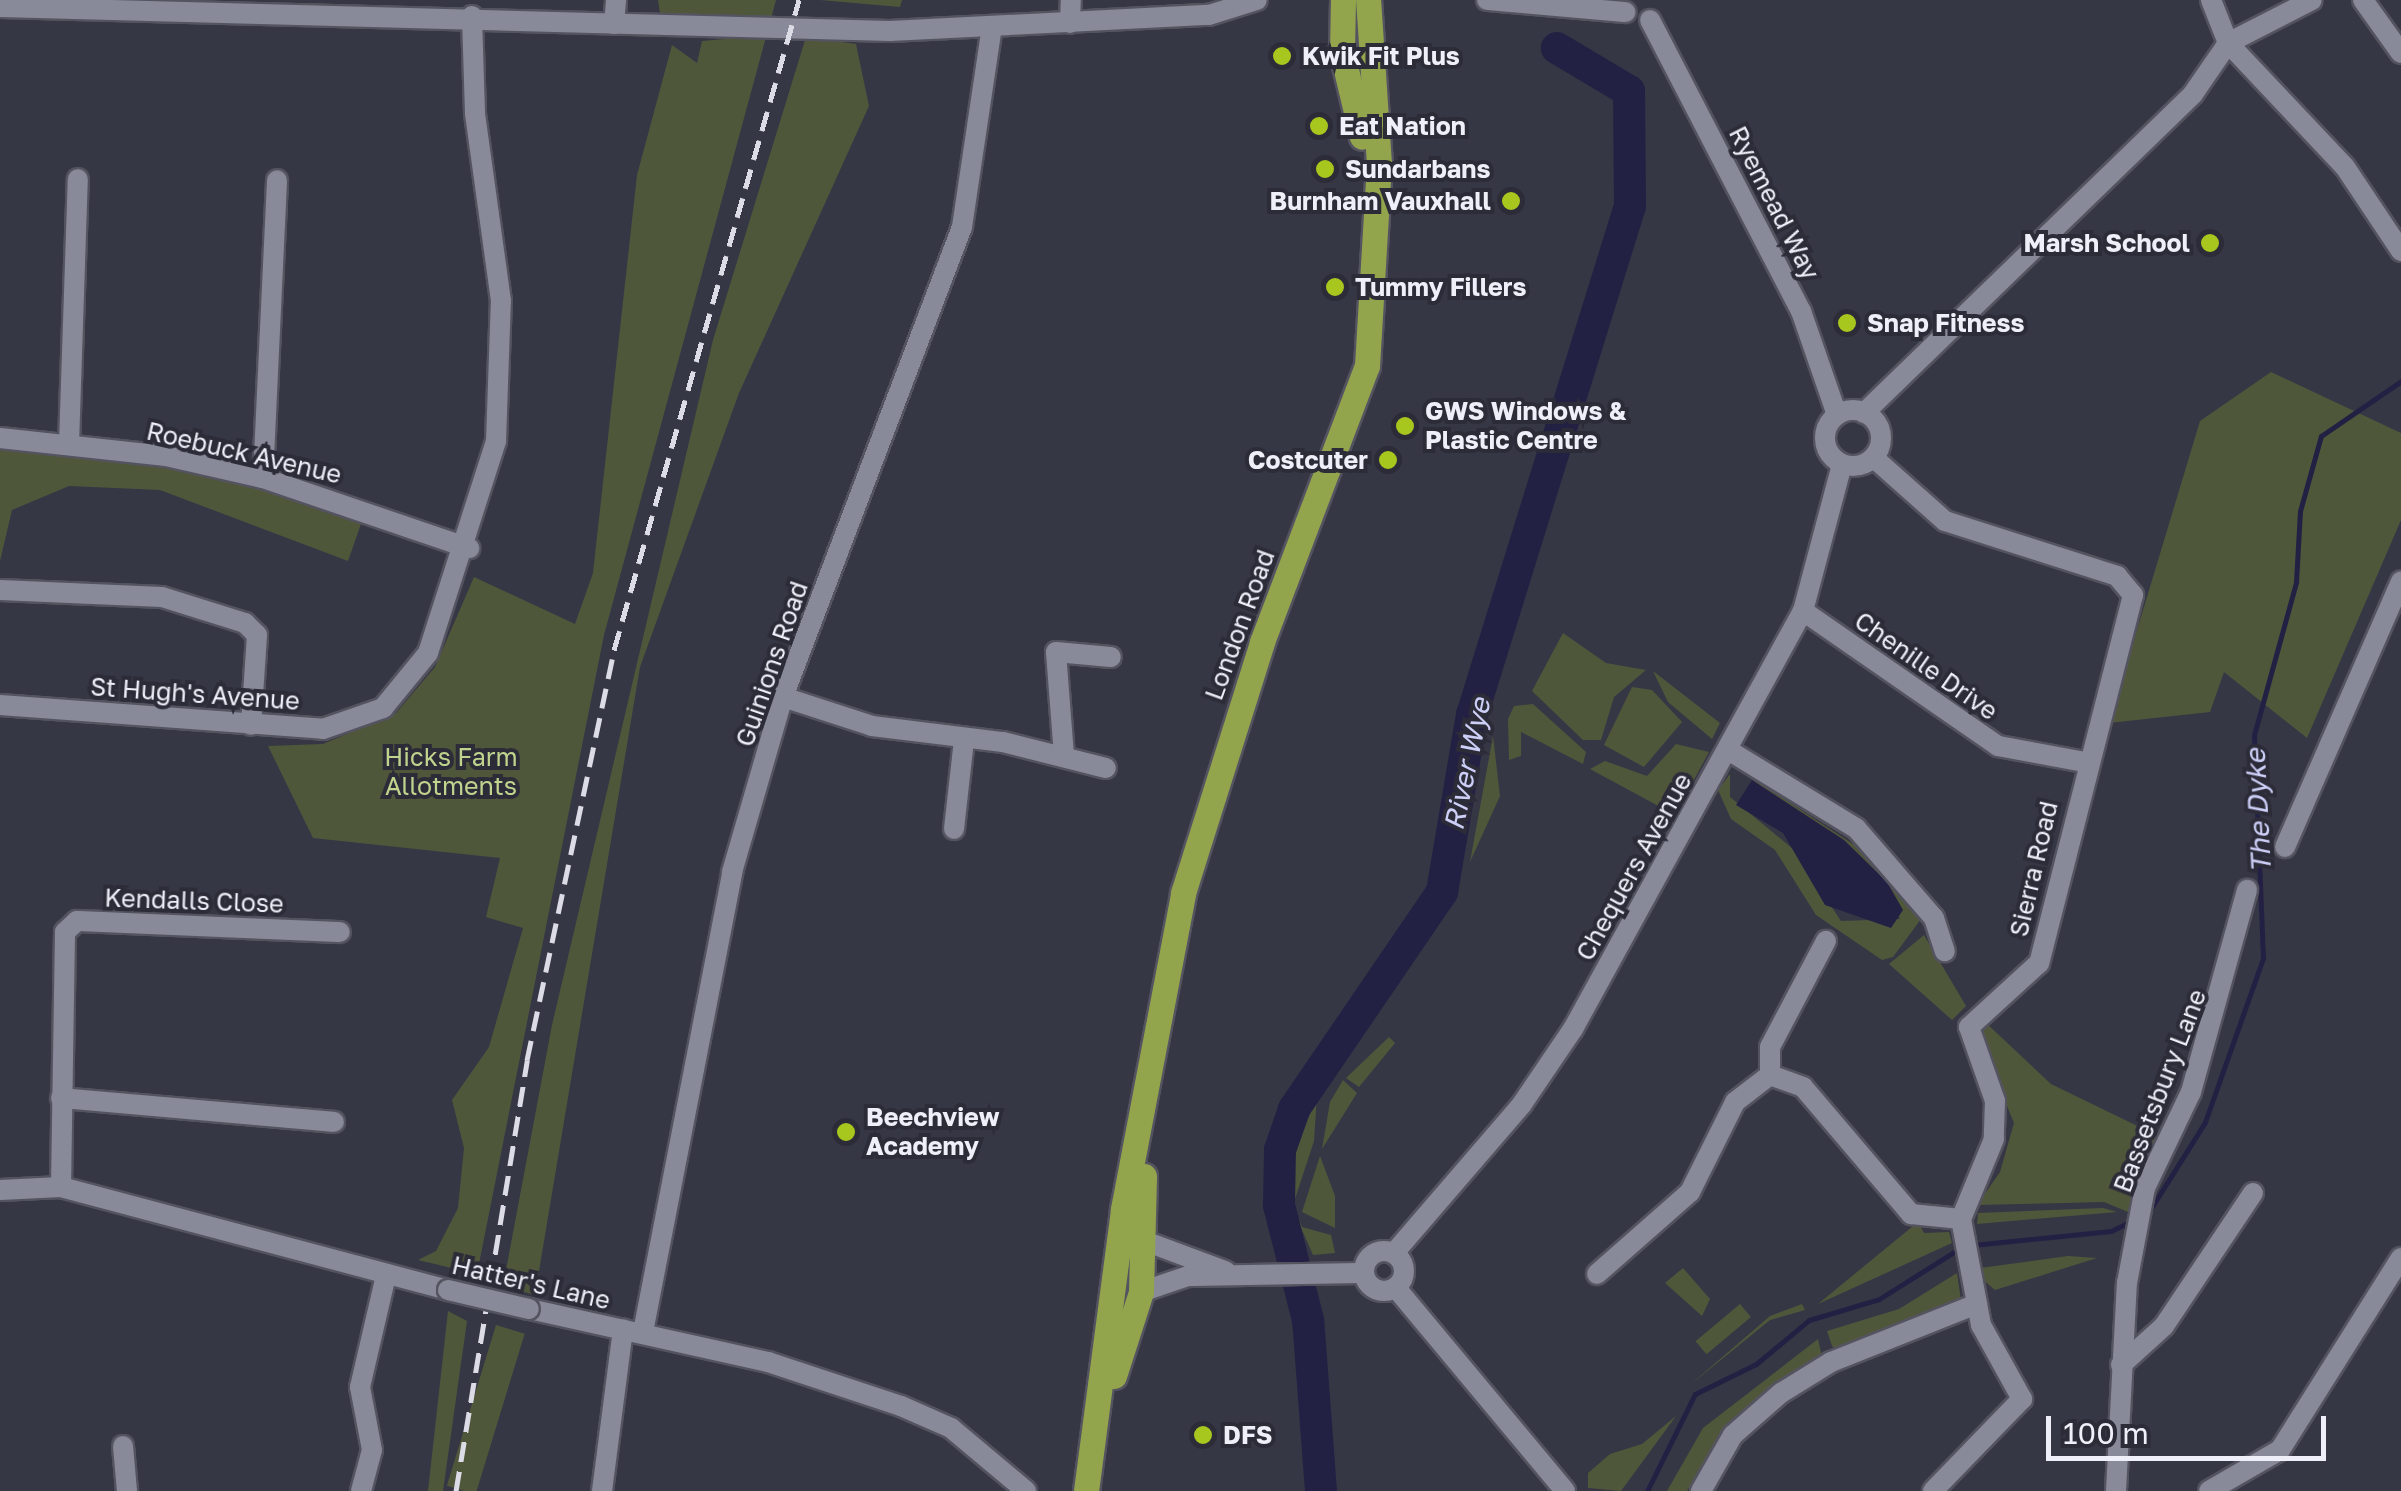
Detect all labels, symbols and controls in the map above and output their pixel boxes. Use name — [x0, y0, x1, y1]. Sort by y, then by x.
place label: Kwik Fit Plus — [1302, 41, 1460, 71]
marker: Kwik Fit Plus — [1271, 45, 1293, 67]
place label: Eat Nation — [1339, 111, 1466, 141]
marker: Eat Nation — [1308, 115, 1330, 137]
street label: Ryemead Way — [1722, 121, 1826, 285]
place label: Sundarbans — [1345, 154, 1490, 184]
marker: Sundarbans — [1314, 158, 1336, 180]
place label: Burnham Vauxhall — [1270, 186, 1491, 216]
marker: Burnham Vauxhall — [1500, 190, 1522, 212]
place label: Marsh School — [2024, 228, 2190, 258]
marker: Marsh School — [2199, 232, 2221, 254]
place label: Tummy Fillers — [1355, 272, 1527, 302]
marker: Tummy Fillers — [1324, 276, 1346, 298]
place label: Snap Fitness — [1867, 308, 2025, 338]
marker: Snap Fitness — [1836, 312, 1858, 334]
place label: GWS Windows & Plastic Centre — [1425, 397, 1627, 456]
marker: GWS Windows & Plastic Centre — [1394, 415, 1416, 437]
street label: Roebuck Avenue — [144, 416, 344, 490]
place label: Costcuter — [1248, 445, 1368, 475]
marker: Costcuter — [1377, 449, 1399, 471]
street label: London Road — [1199, 546, 1281, 704]
street label: Guinions Road — [730, 577, 814, 751]
street label: Chenille Drive — [1849, 606, 2003, 726]
street label: St Hugh's Avenue — [89, 672, 301, 716]
water label: River Wye — [1437, 695, 1497, 833]
park label: Hicks Farm Allotments — [384, 743, 518, 802]
water label: The Dyke — [2238, 748, 2278, 874]
street label: Chequers Avenue — [1570, 768, 1698, 966]
street label: Sierra Road — [2004, 798, 2064, 940]
street label: Kendalls Close — [104, 883, 284, 919]
street label: Bassetsbury Lane — [2107, 985, 2213, 1197]
place label: Beechview Academy — [866, 1103, 999, 1162]
marker: Beechview Academy — [835, 1121, 857, 1143]
street label: Hatter's Lane — [449, 1250, 613, 1316]
scale bar — [2051, 1396, 2331, 1458]
text: 100 m — [2063, 1415, 2149, 1451]
place label: DFS — [1223, 1420, 1273, 1450]
marker: DFS — [1192, 1424, 1214, 1446]

